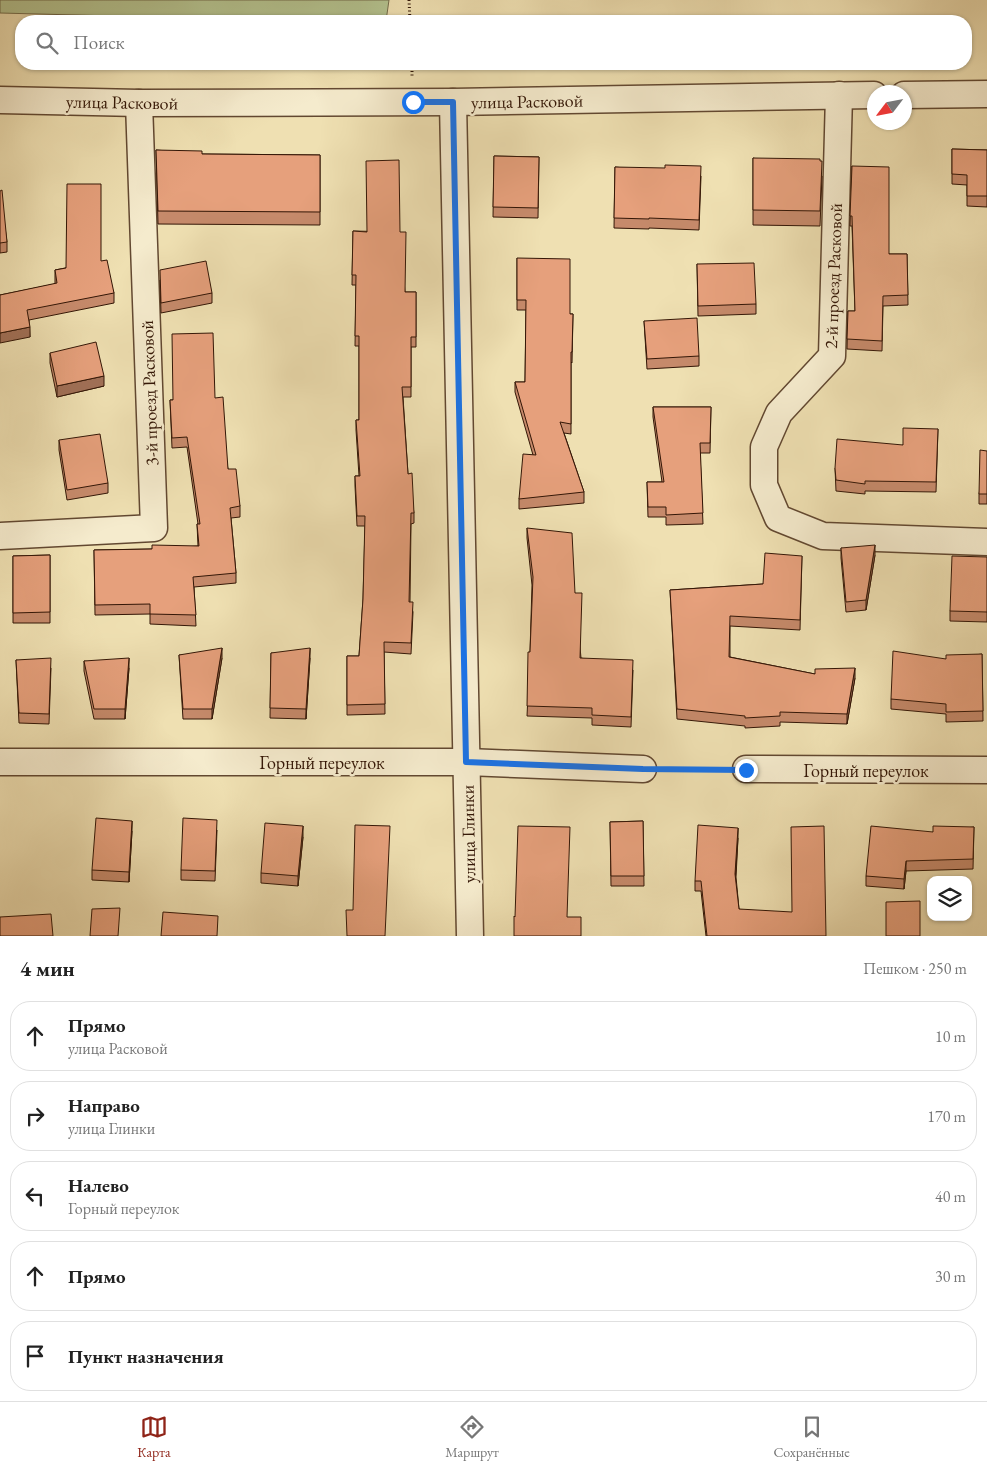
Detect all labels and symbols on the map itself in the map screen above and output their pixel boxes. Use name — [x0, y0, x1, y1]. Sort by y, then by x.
north arrow — [867, 85, 912, 130]
street label: улица Расковой — [471, 89, 584, 113]
street label: улица Расковой — [66, 90, 179, 114]
route start — [402, 91, 425, 114]
street label: 2-й проезд Расковой — [819, 202, 847, 349]
street label: 3-й проезд Расковой — [135, 319, 163, 466]
street label: Горный переулок — [259, 751, 385, 774]
route end — [735, 759, 758, 782]
street label: Горный переулок — [803, 759, 929, 782]
street label: улица Глинки — [456, 784, 480, 883]

